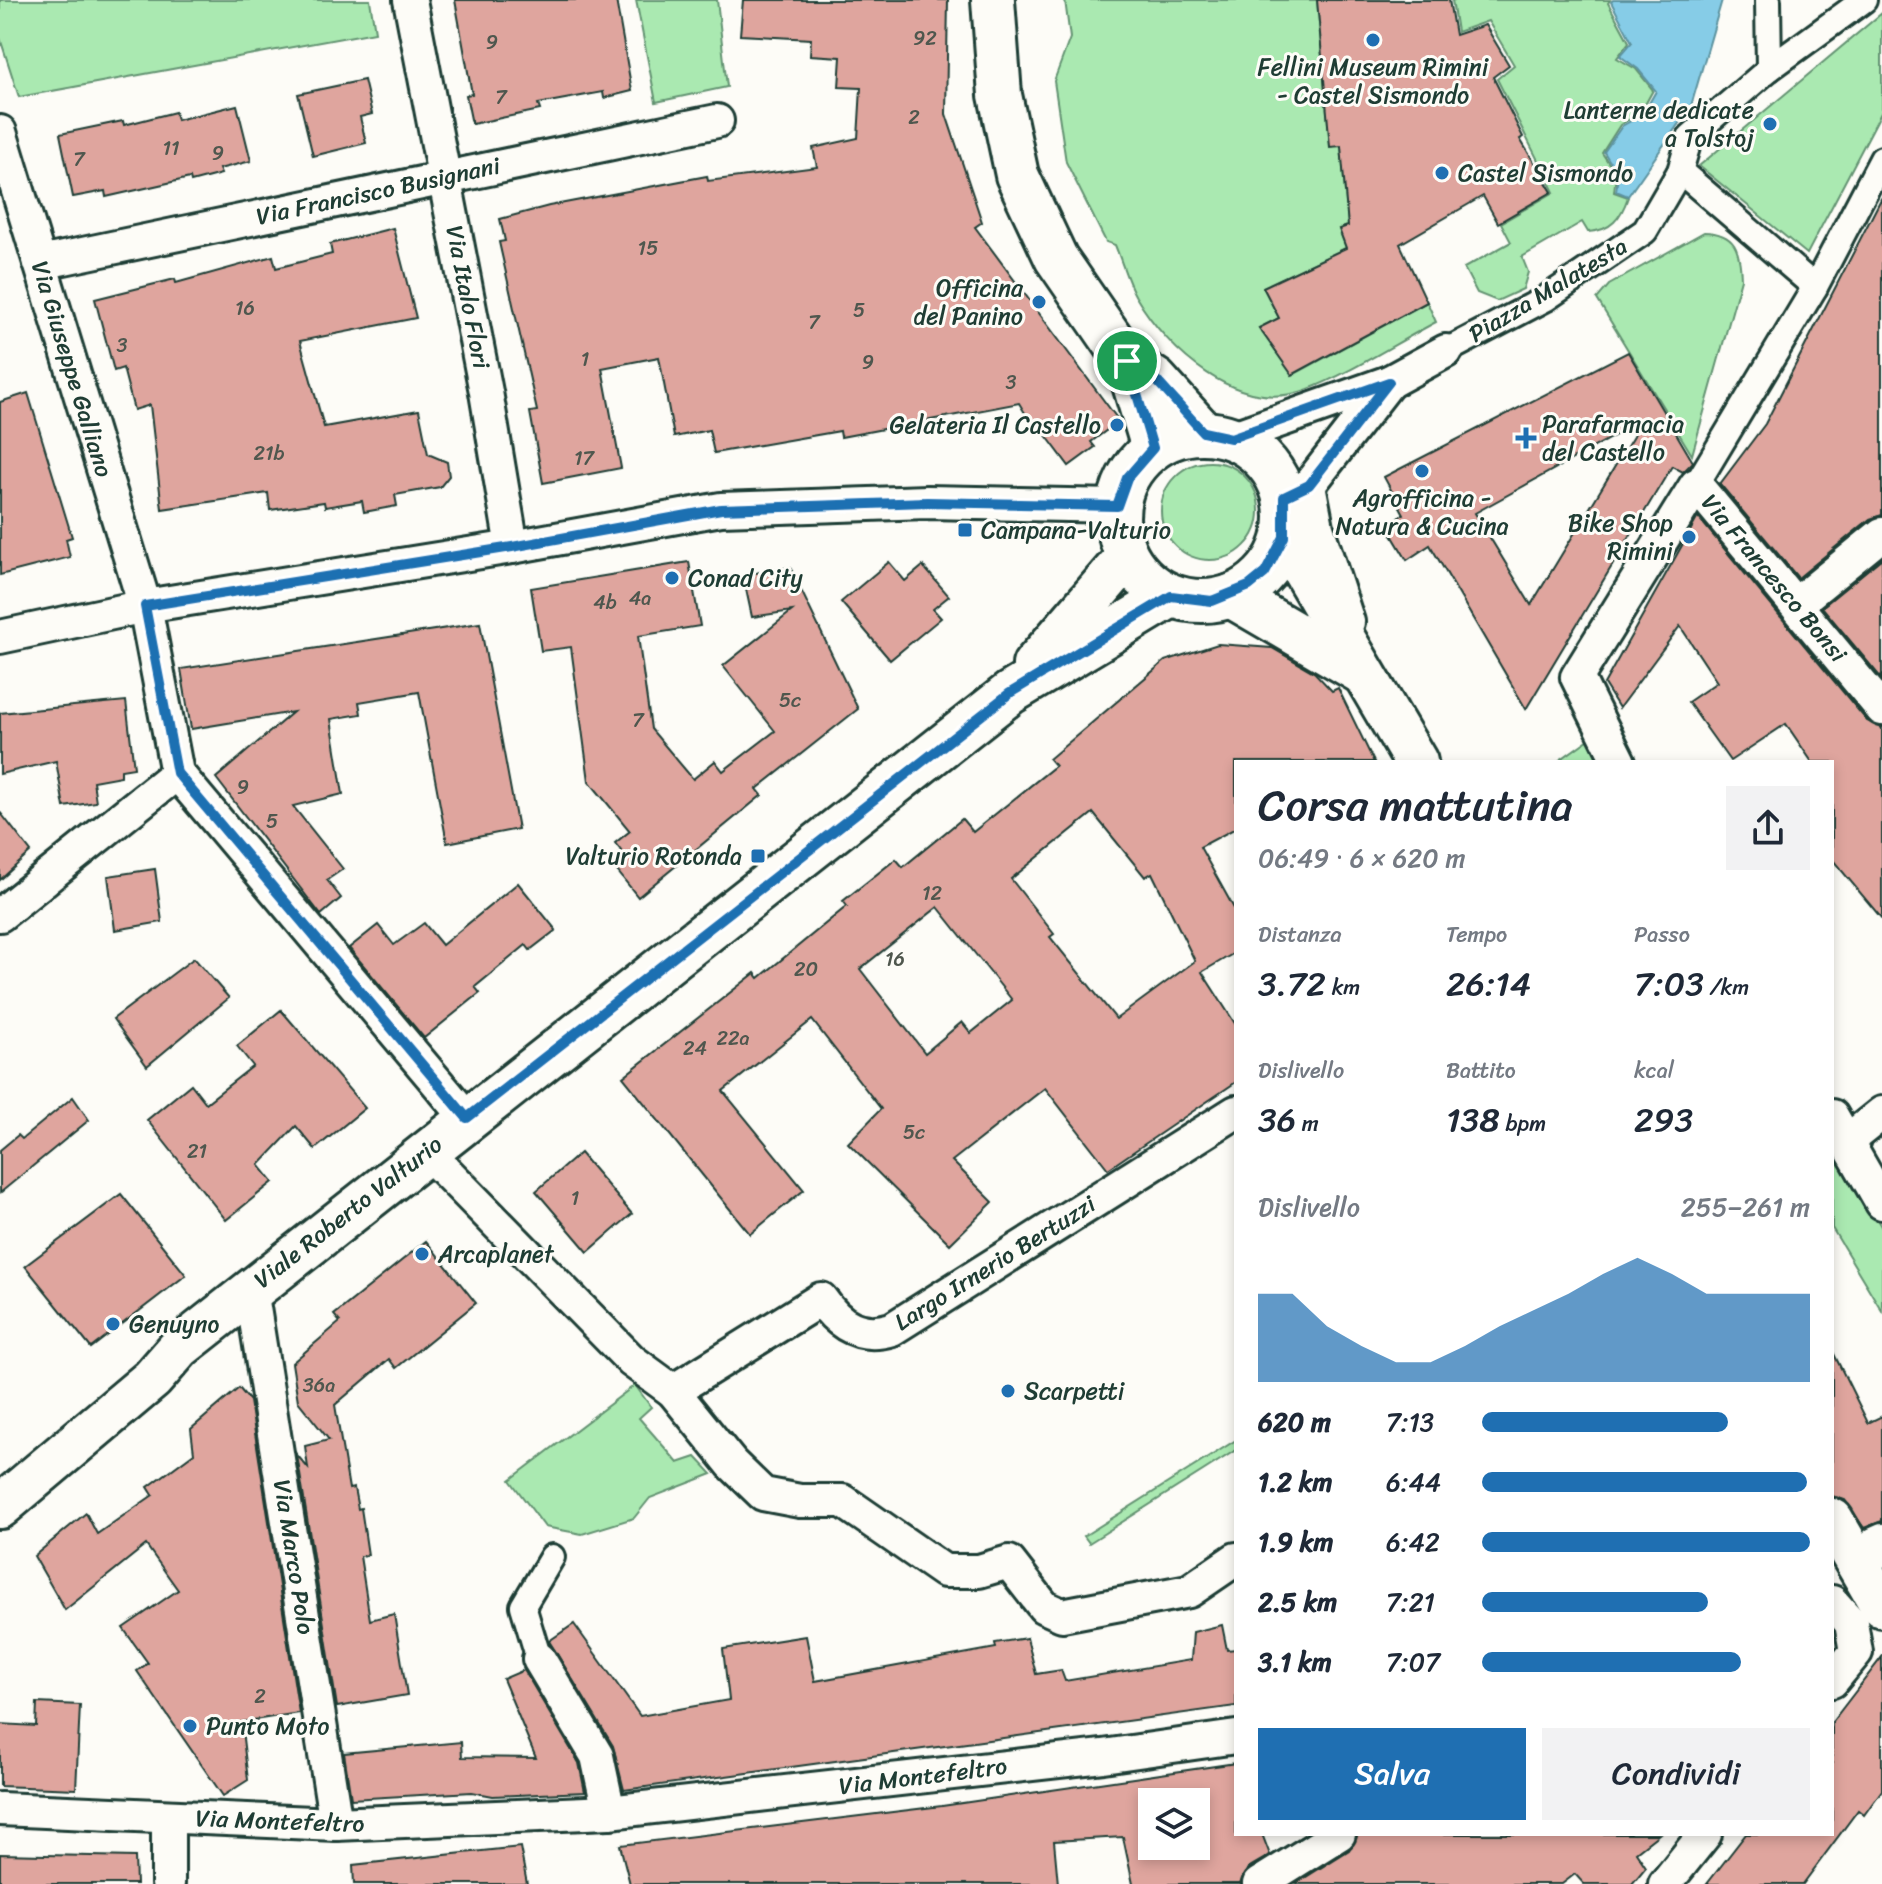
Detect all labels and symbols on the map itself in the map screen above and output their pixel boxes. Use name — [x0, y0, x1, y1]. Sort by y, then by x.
house number: 92 — [913, 21, 937, 56]
house number: 9 — [486, 25, 498, 60]
marker: Fellini Museum Rimini - Castel Sismondo — [1364, 31, 1382, 49]
place label: Fellini Museum Rimini - Castel Sismondo — [1258, 46, 1489, 116]
house number: 7 — [495, 80, 508, 115]
place label: Lanterne dedicate a Tolstoj — [1563, 89, 1754, 159]
house number: 2 — [908, 100, 920, 135]
marker: Lanterne dedicate a Tolstoj — [1761, 115, 1779, 133]
house number: 11 — [162, 131, 180, 166]
house number: 9 — [212, 136, 224, 171]
house number: 7 — [73, 142, 86, 177]
street label: Via Francisco Busignani — [252, 145, 504, 237]
place label: Castel Sismondo — [1458, 152, 1633, 194]
marker: Castel Sismondo — [1433, 164, 1451, 182]
street label: Via Italo Flori — [434, 222, 503, 373]
street label: Piazza Malatesta — [1460, 226, 1636, 354]
house number: 15 — [638, 231, 658, 266]
street label: Via Giuseppe Galliano — [19, 255, 125, 483]
place label: Officina del Panino — [914, 267, 1024, 337]
house number: 16 — [235, 291, 255, 326]
house number: 5 — [853, 293, 865, 328]
marker: Officina del Panino — [1030, 293, 1048, 311]
house number: 7 — [808, 305, 821, 340]
pin — [1093, 327, 1161, 395]
house number: 3 — [117, 328, 128, 363]
house number: 1 — [581, 342, 589, 377]
house number: 9 — [862, 345, 874, 380]
house number: 3 — [1006, 365, 1017, 400]
place label: Parafarmacia del Castello — [1542, 403, 1684, 473]
place label: Gelateria Il Castello — [889, 404, 1101, 446]
marker: Gelateria Il Castello — [1108, 416, 1126, 434]
marker: Parafarmacia del Castello — [1517, 429, 1535, 447]
house number: 21b — [253, 436, 285, 471]
house number: 17 — [574, 441, 596, 476]
marker: Agrofficina - Natura & Cucina — [1413, 462, 1431, 480]
place label: Agrofficina - Natura & Cucina — [1335, 477, 1509, 547]
street label: Via Francesco Bonsi — [1690, 484, 1859, 673]
place label: Bike Shop Rimini — [1568, 502, 1673, 572]
place label: Campana-Valturio — [981, 509, 1171, 551]
marker: Campana-Valturio — [956, 521, 974, 539]
marker: Bike Shop Rimini — [1680, 528, 1698, 546]
place label: Conad City — [688, 557, 803, 599]
marker: Conad City — [663, 569, 681, 587]
house number: 4a — [629, 581, 651, 616]
house number: 4b — [593, 585, 617, 620]
house number: 5c — [779, 683, 801, 718]
house number: 7 — [632, 703, 645, 738]
house number: 9 — [237, 770, 249, 805]
house number: 5 — [266, 804, 278, 839]
place label: Valturio Rotonda — [566, 835, 742, 877]
marker: Valturio Rotonda — [749, 847, 767, 865]
house number: 12 — [922, 876, 943, 911]
house number: 16 — [885, 942, 905, 977]
house number: 20 — [794, 952, 818, 987]
house number: 22a — [716, 1021, 750, 1056]
house number: 24 — [683, 1031, 707, 1066]
house number: 5c — [903, 1115, 925, 1150]
street label: Viale Roberto Valturio — [244, 1124, 452, 1300]
house number: 21 — [187, 1134, 207, 1169]
house number: 1 — [571, 1181, 579, 1216]
street label: Largo Irnerio Bertuzzi — [886, 1183, 1105, 1342]
place label: Arcaplanet — [437, 1233, 555, 1275]
marker: Arcaplanet — [413, 1245, 431, 1263]
place label: Genuyno — [129, 1303, 220, 1345]
marker: Genuyno — [104, 1315, 122, 1333]
house number: 36a — [303, 1368, 335, 1403]
place label: Scarpetti — [1024, 1370, 1125, 1412]
marker: Scarpetti — [999, 1382, 1017, 1400]
street label: Via Marco Polo — [261, 1476, 327, 1638]
house number: 2 — [254, 1679, 266, 1714]
place label: Punto Moto — [206, 1705, 330, 1747]
marker: Punto Moto — [181, 1717, 199, 1735]
street label: Via Montefeltro — [837, 1745, 1010, 1807]
street label: Via Montefeltro — [195, 1797, 365, 1845]

